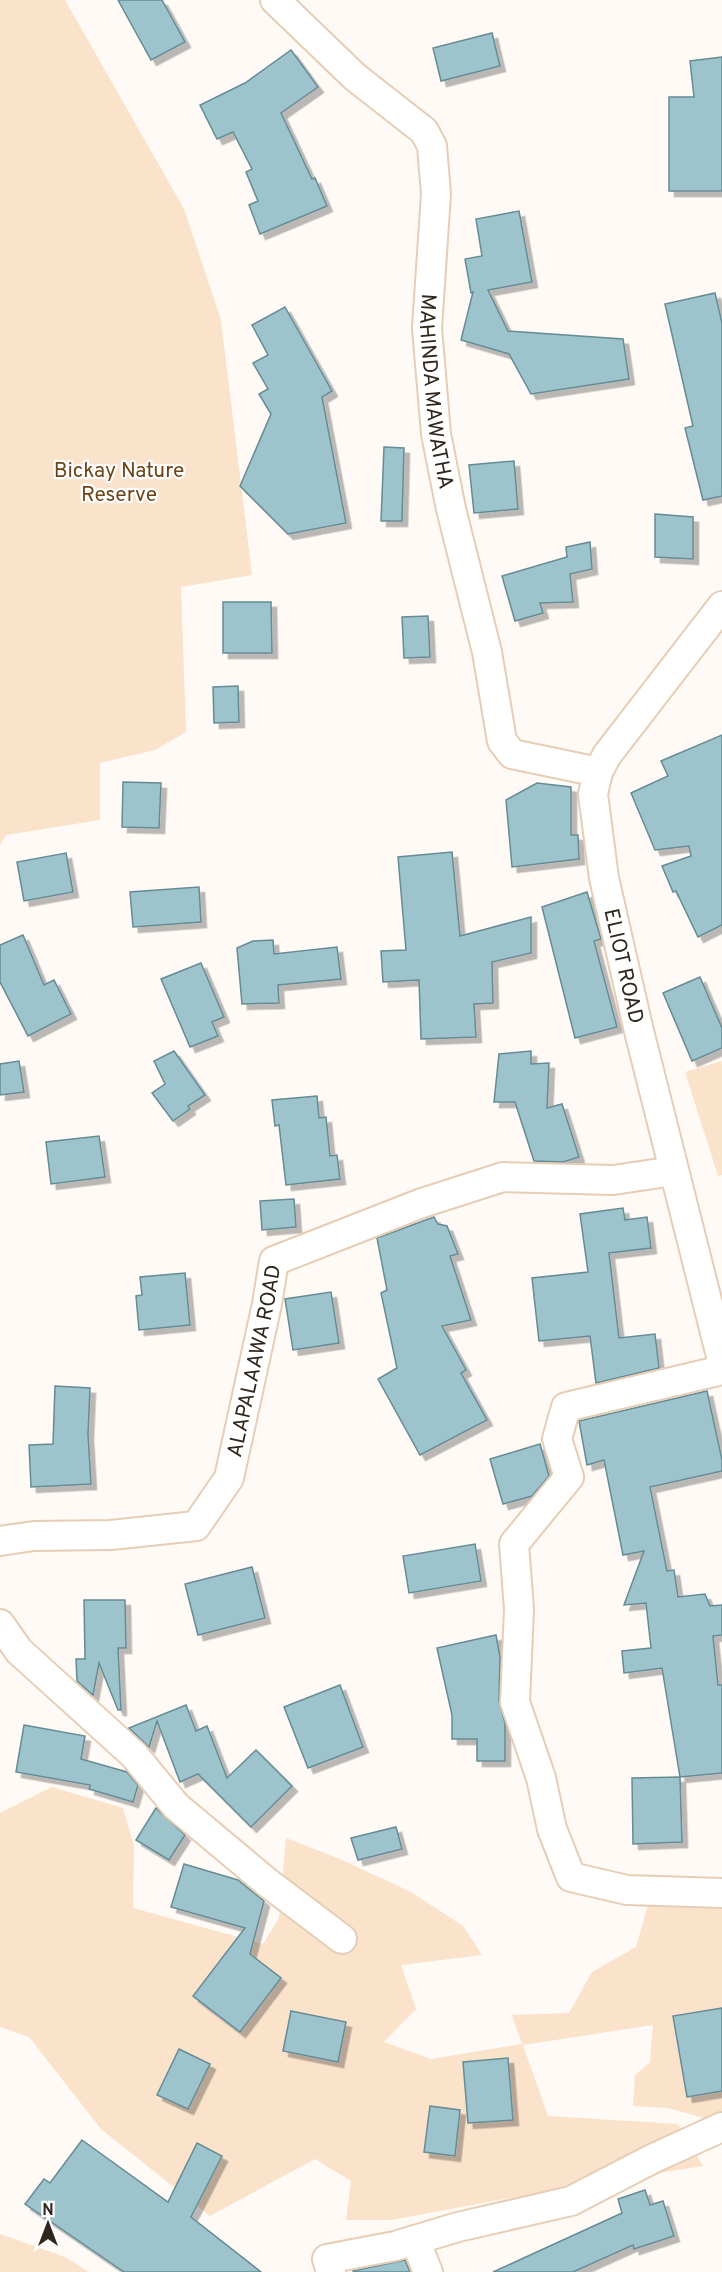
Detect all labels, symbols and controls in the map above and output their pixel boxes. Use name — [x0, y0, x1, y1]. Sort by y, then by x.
street label: MAHINDA MAWATHA — [412, 293, 459, 492]
park label: Bickay Nature Reserve — [54, 458, 184, 509]
street label: ELIOT ROAD — [596, 906, 649, 1027]
street label: ALAPALAAWA ROAD — [222, 1263, 288, 1460]
north arrow — [18, 2194, 78, 2254]
text: N — [42, 2201, 54, 2221]

